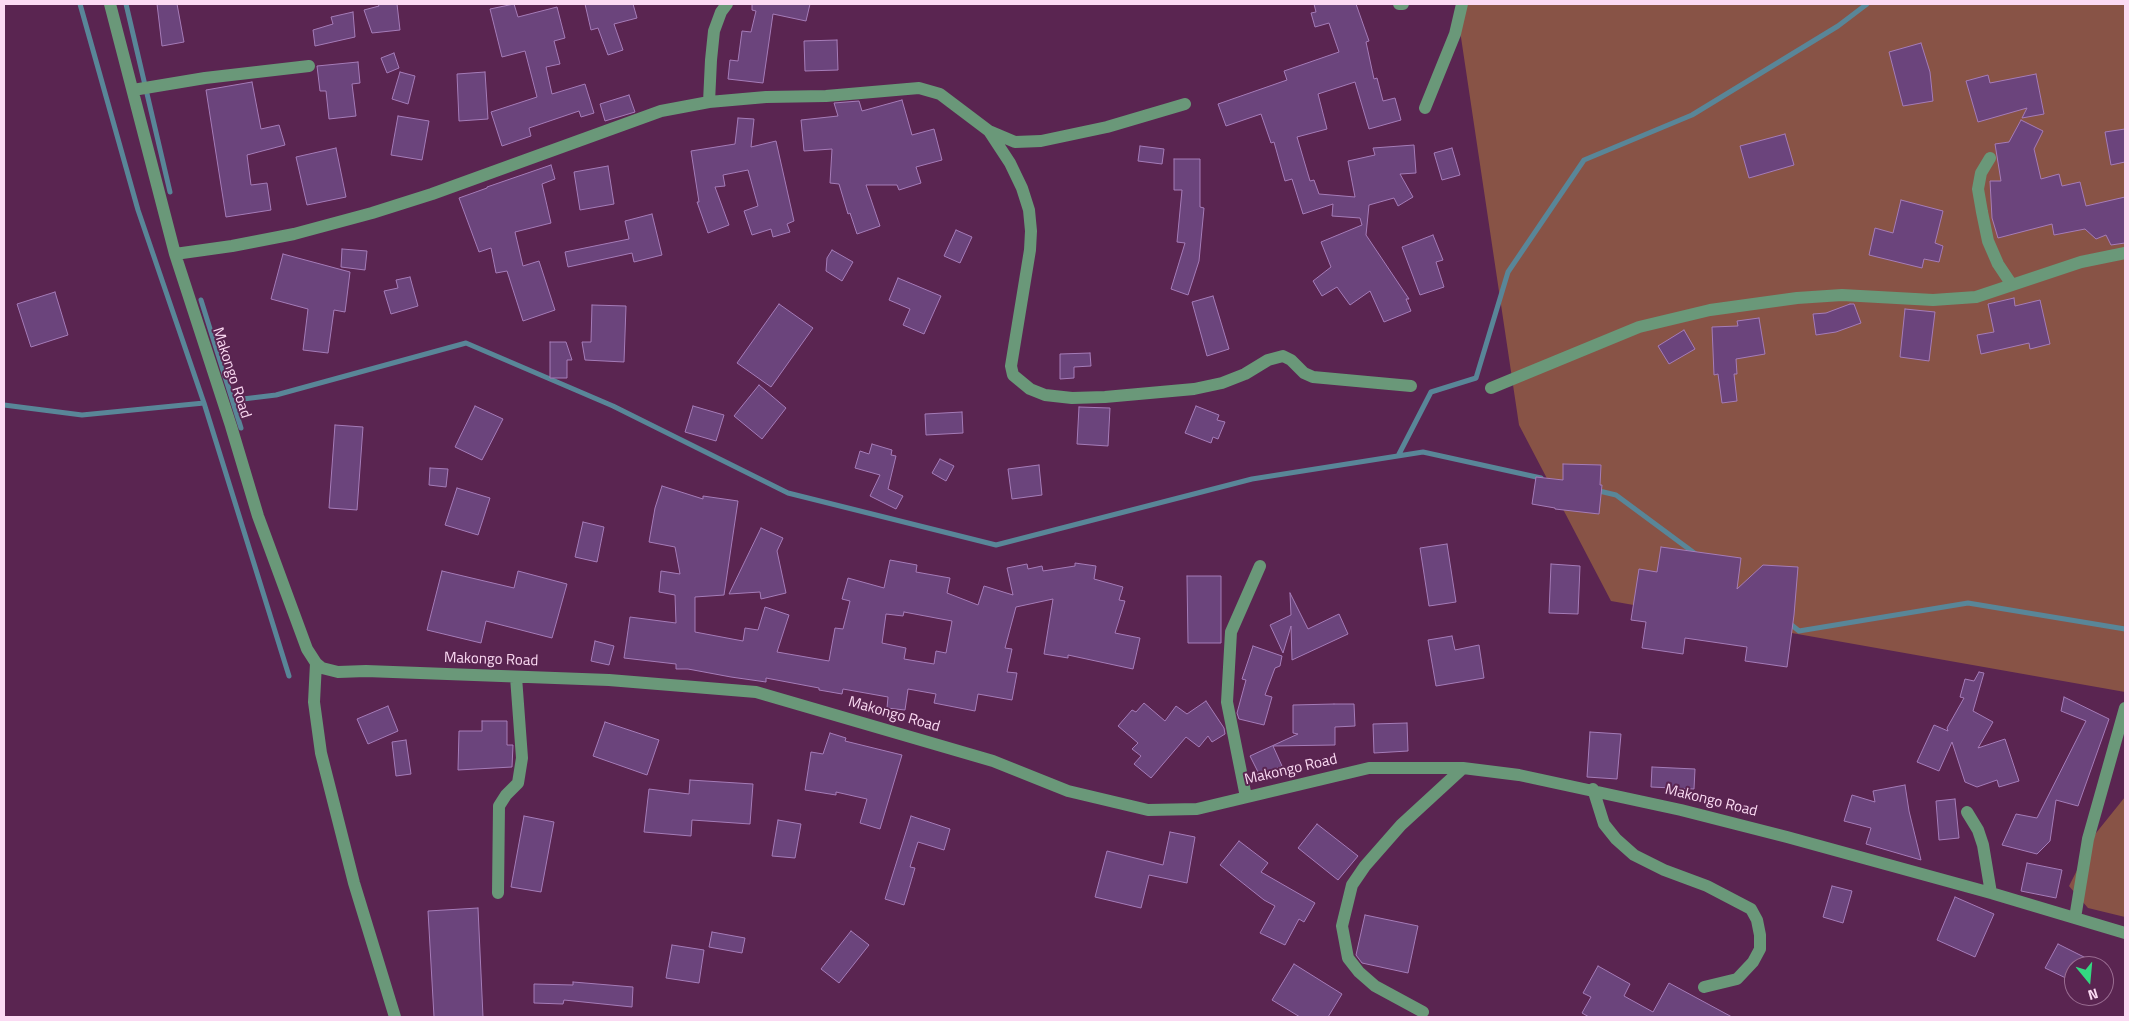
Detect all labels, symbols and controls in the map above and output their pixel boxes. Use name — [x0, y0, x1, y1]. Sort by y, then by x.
street label: Makongo Road — [208, 325, 254, 421]
street label: Makongo Road — [443, 649, 539, 671]
street label: Makongo Road — [846, 693, 942, 737]
street label: Makongo Road — [1243, 751, 1339, 789]
street label: Makongo Road — [1663, 781, 1759, 821]
north arrow — [2064, 956, 2114, 1006]
text: N — [2086, 983, 2101, 1006]

